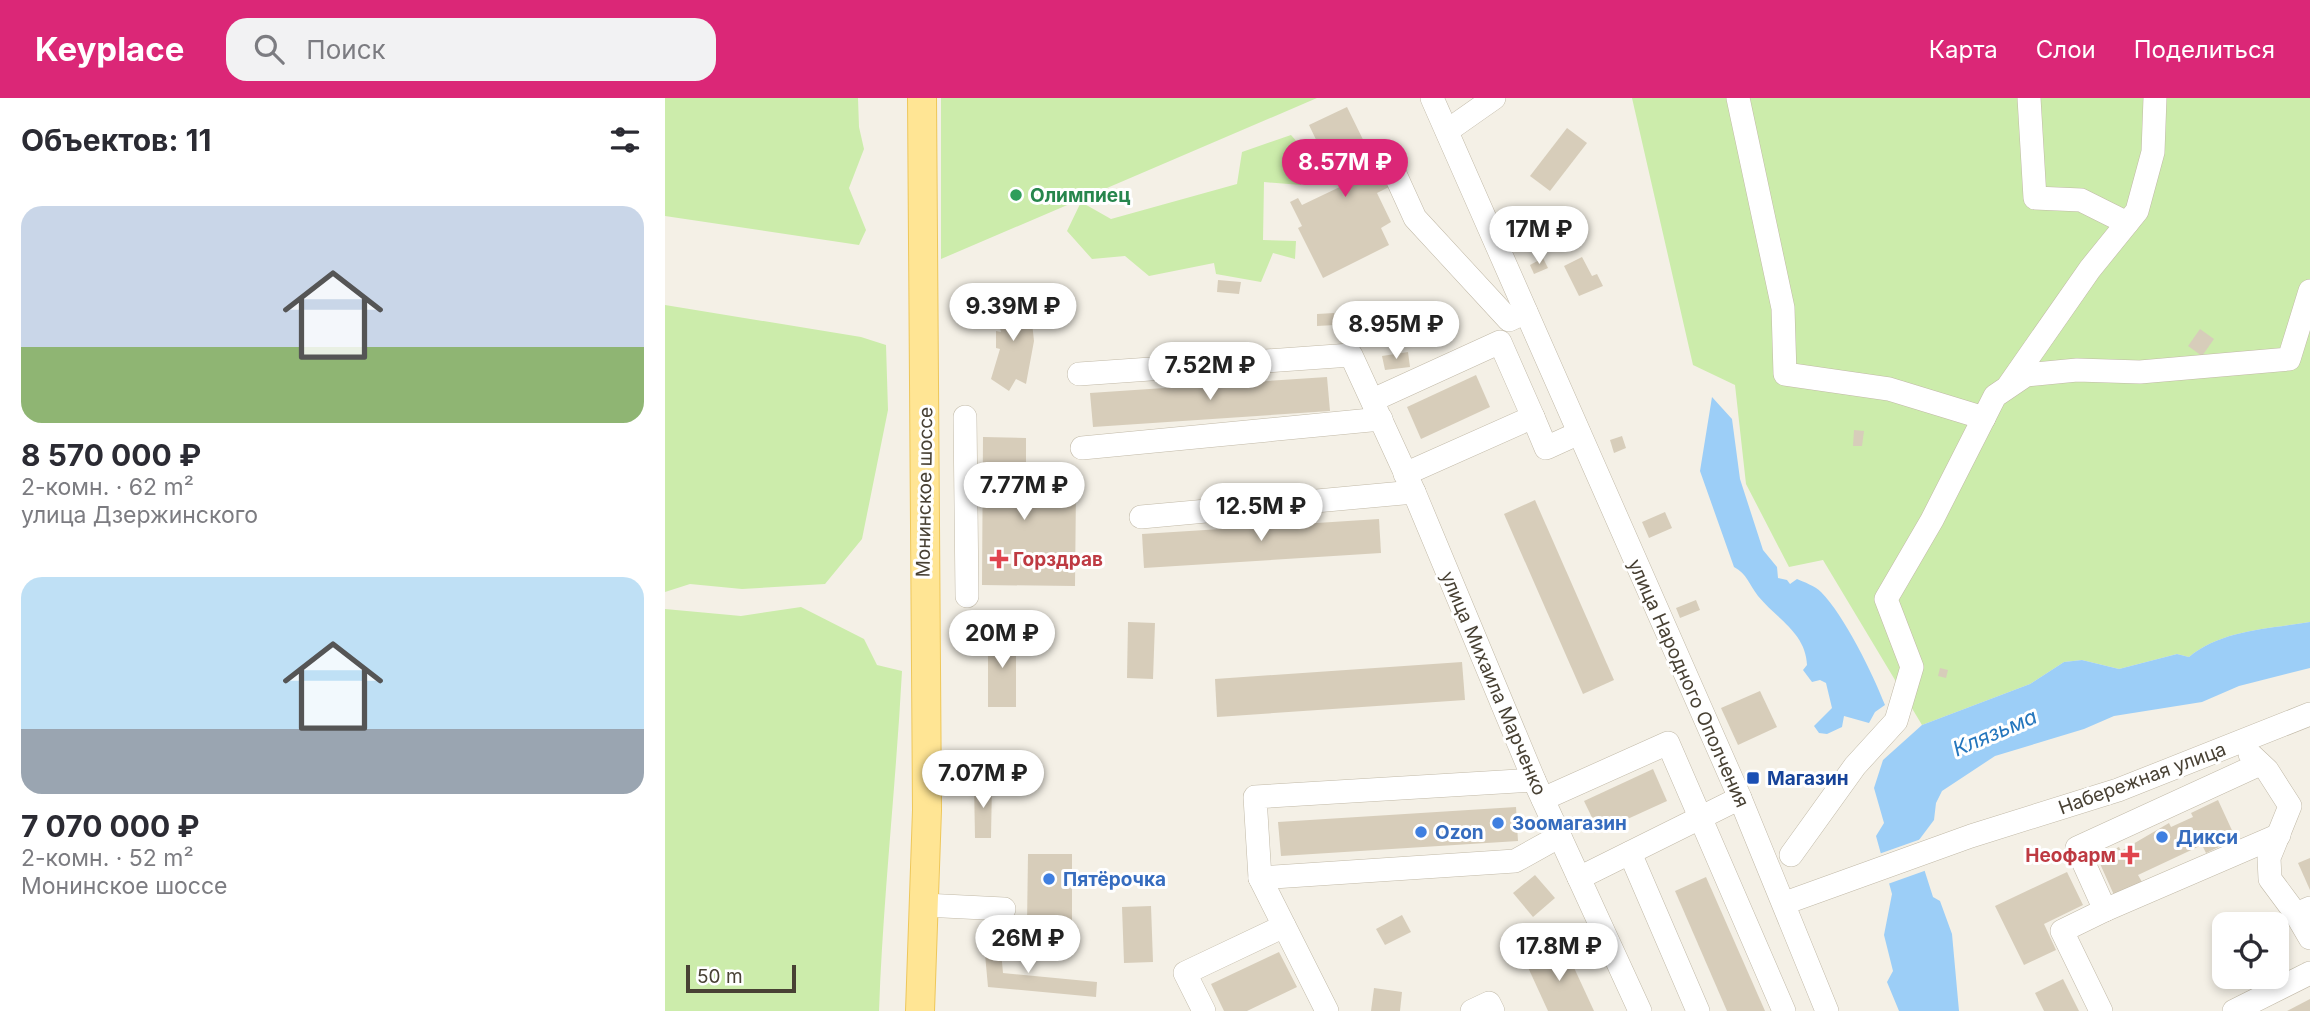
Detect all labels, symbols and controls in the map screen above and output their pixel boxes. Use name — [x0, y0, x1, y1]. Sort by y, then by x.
search box — [226, 18, 716, 81]
text: Keyplace — [35, 29, 184, 69]
icon: search — [250, 30, 288, 68]
text: Поиск — [306, 34, 386, 65]
text: Карта — [1929, 35, 1998, 64]
text: Слои — [2036, 35, 2096, 64]
text: Поделиться — [2134, 35, 2275, 64]
icon: filters — [606, 121, 644, 159]
text: Объектов: 11 — [21, 122, 211, 158]
pin: 8.57M ₽ — [1280, 140, 1410, 199]
text: 8.57M ₽ — [1298, 148, 1392, 176]
place label: Олимпиец — [1030, 184, 1131, 207]
marker: Олимпиец — [1008, 187, 1024, 203]
pin: 17M ₽ — [1490, 206, 1588, 266]
text: 17M ₽ — [1505, 215, 1573, 243]
icon: home — [270, 252, 396, 378]
pin: 9.39M ₽ — [948, 284, 1078, 343]
text: 9.39M ₽ — [965, 292, 1061, 320]
pin: 8.95M ₽ — [1331, 302, 1461, 361]
text: 8.95M ₽ — [1348, 310, 1444, 338]
pin: 7.52M ₽ — [1145, 342, 1275, 402]
text: 7.52M ₽ — [1164, 351, 1256, 379]
street label: Монинское шоссе — [912, 407, 937, 578]
text: 8 570 000 ₽ — [21, 437, 201, 473]
pin: 7.77M ₽ — [959, 462, 1089, 522]
text: 7.77M ₽ — [980, 471, 1068, 499]
text: 2-комн. · 62 m² — [21, 473, 194, 501]
pin: 12.5M ₽ — [1196, 484, 1326, 543]
text: 12.5M ₽ — [1216, 492, 1306, 520]
text: улица Дзержинского — [21, 501, 258, 529]
place label: Горздрав — [1013, 548, 1103, 571]
marker: Горздрав — [991, 551, 1007, 567]
street label: улица Народного Ополчения — [1623, 555, 1754, 811]
street label: улица Михаила Марченко — [1436, 568, 1551, 799]
pin: 20M ₽ — [953, 610, 1051, 670]
text: 20M ₽ — [965, 619, 1039, 647]
icon: home — [270, 623, 396, 749]
water label: Клязьма — [1949, 704, 2041, 761]
street label: Набережная улица — [2055, 737, 2229, 819]
pin: 7.07M ₽ — [918, 750, 1048, 810]
text: 7.07M ₽ — [938, 759, 1028, 787]
place label: Магазин — [1767, 767, 1849, 790]
marker: Магазин — [1745, 770, 1761, 786]
text: 7 070 000 ₽ — [21, 808, 200, 844]
place label: Зоомагазин — [1512, 812, 1627, 835]
marker: Зоомагазин — [1490, 815, 1506, 831]
place label: Ozon — [1435, 821, 1484, 844]
marker: Ozon — [1413, 824, 1429, 840]
place label: Дикси — [2176, 826, 2238, 849]
marker: Дикси — [2154, 829, 2170, 845]
text: 2-комн. · 52 m² — [21, 844, 194, 872]
place label: Неофарм — [2025, 844, 2116, 867]
marker: Неофарм — [2122, 847, 2138, 863]
place label: Пятёрочка — [1063, 868, 1166, 891]
marker: Пятёрочка — [1041, 871, 1057, 887]
text: Монинское шоссе — [21, 872, 228, 900]
map controls — [2212, 912, 2289, 989]
button: locate — [2212, 912, 2289, 989]
pin: 26M ₽ — [979, 916, 1077, 975]
text: 26M ₽ — [991, 924, 1065, 952]
pin: 17.8M ₽ — [1494, 924, 1624, 983]
text: 17.8M ₽ — [1516, 932, 1602, 960]
scale bar — [686, 962, 796, 994]
text: 50 m — [697, 965, 743, 988]

